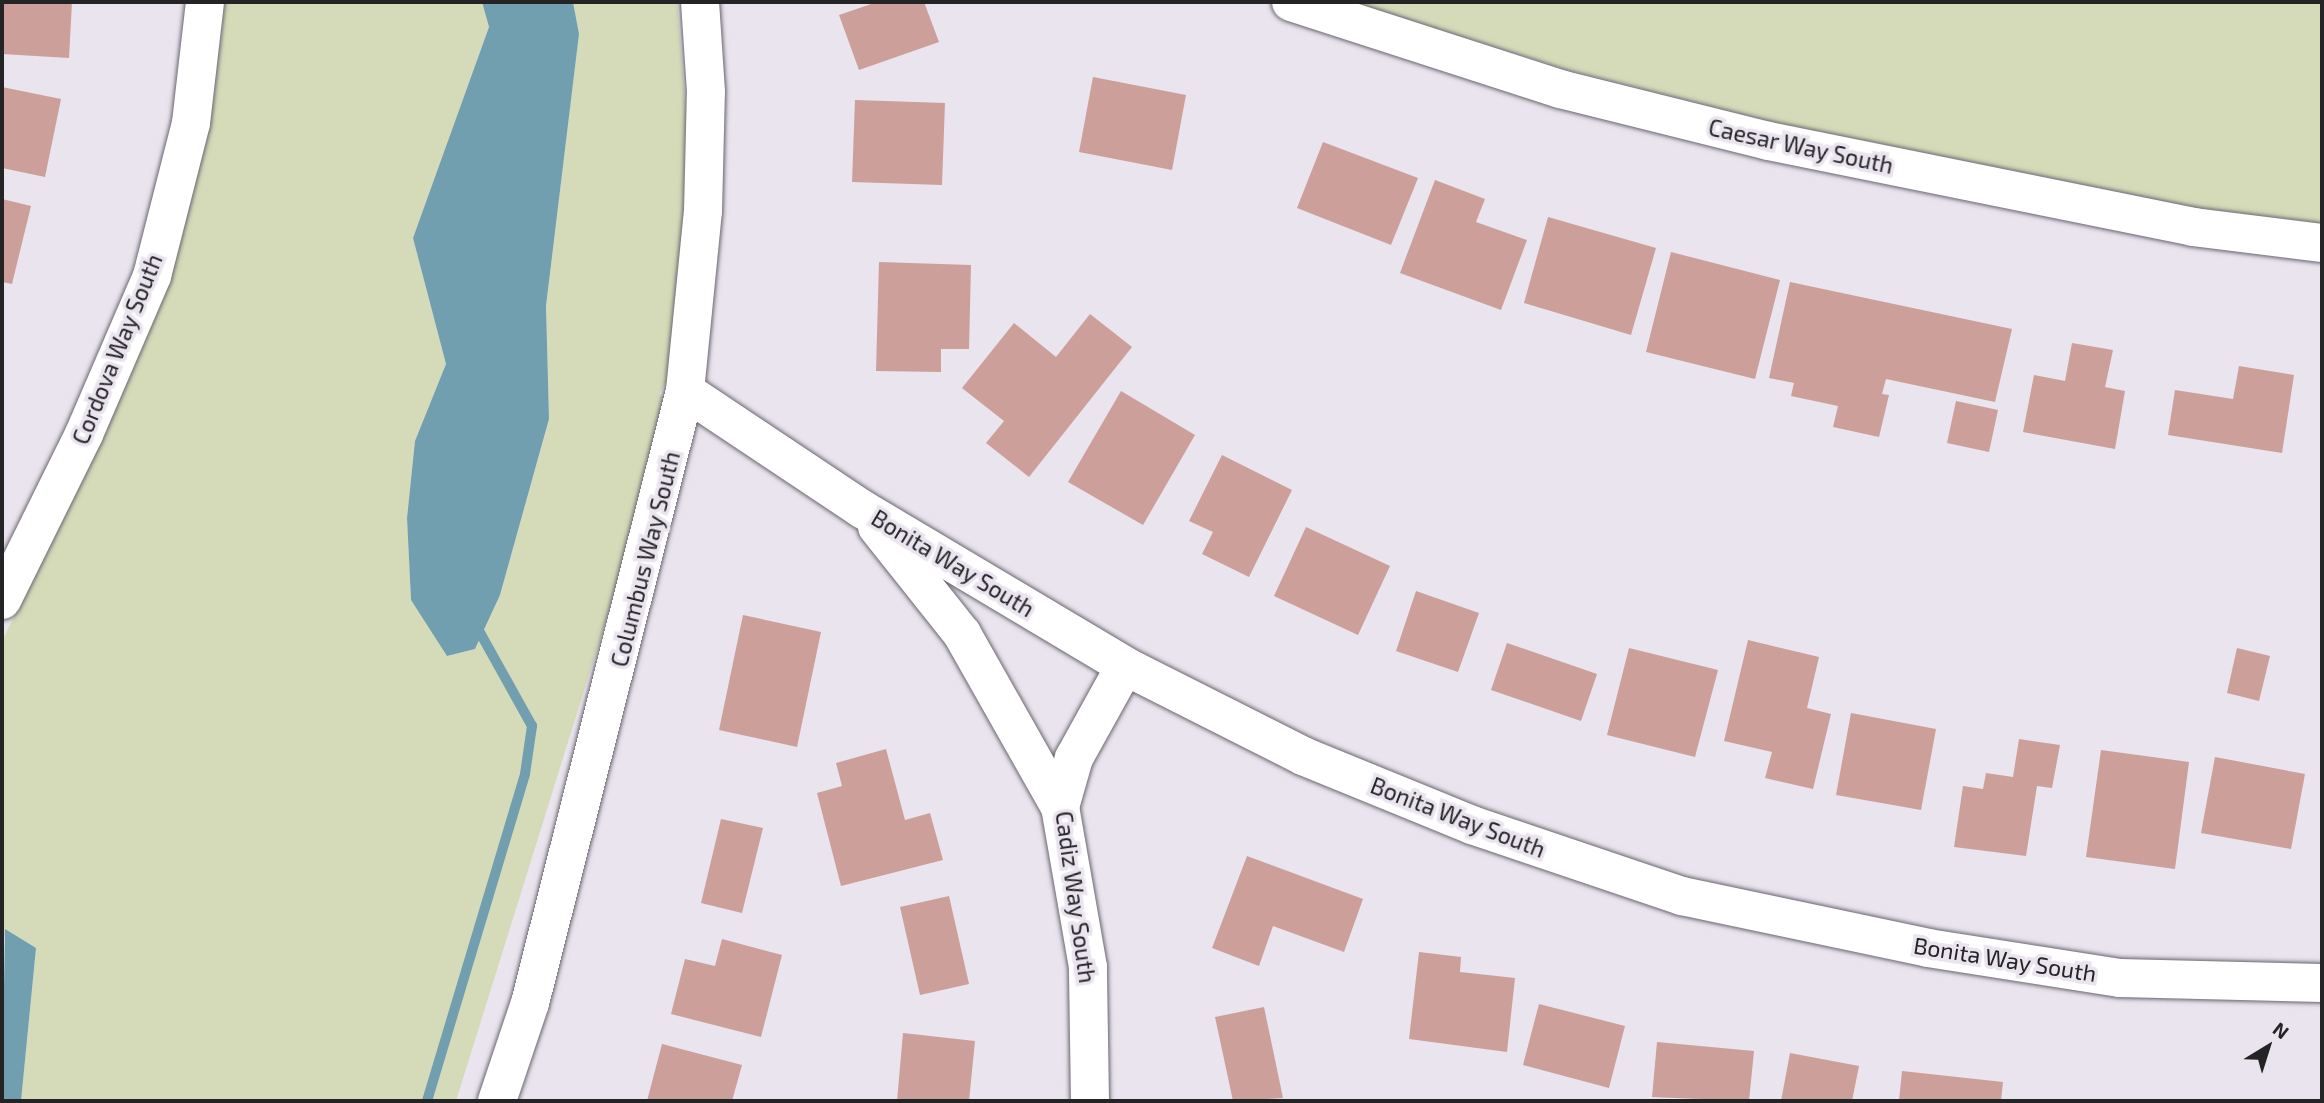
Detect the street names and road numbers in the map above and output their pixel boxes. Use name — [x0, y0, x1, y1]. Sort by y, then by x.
street label: Caesar Way South — [1705, 113, 1897, 179]
street label: Cordova Way South — [66, 249, 168, 449]
street label: Columbus Way South — [605, 448, 685, 670]
street label: Bonita Way South — [866, 503, 1040, 623]
street label: Bonita Way South — [1366, 771, 1550, 863]
street label: Cadiz Way South — [1050, 809, 1102, 985]
street label: Bonita Way South — [1911, 931, 2099, 987]

